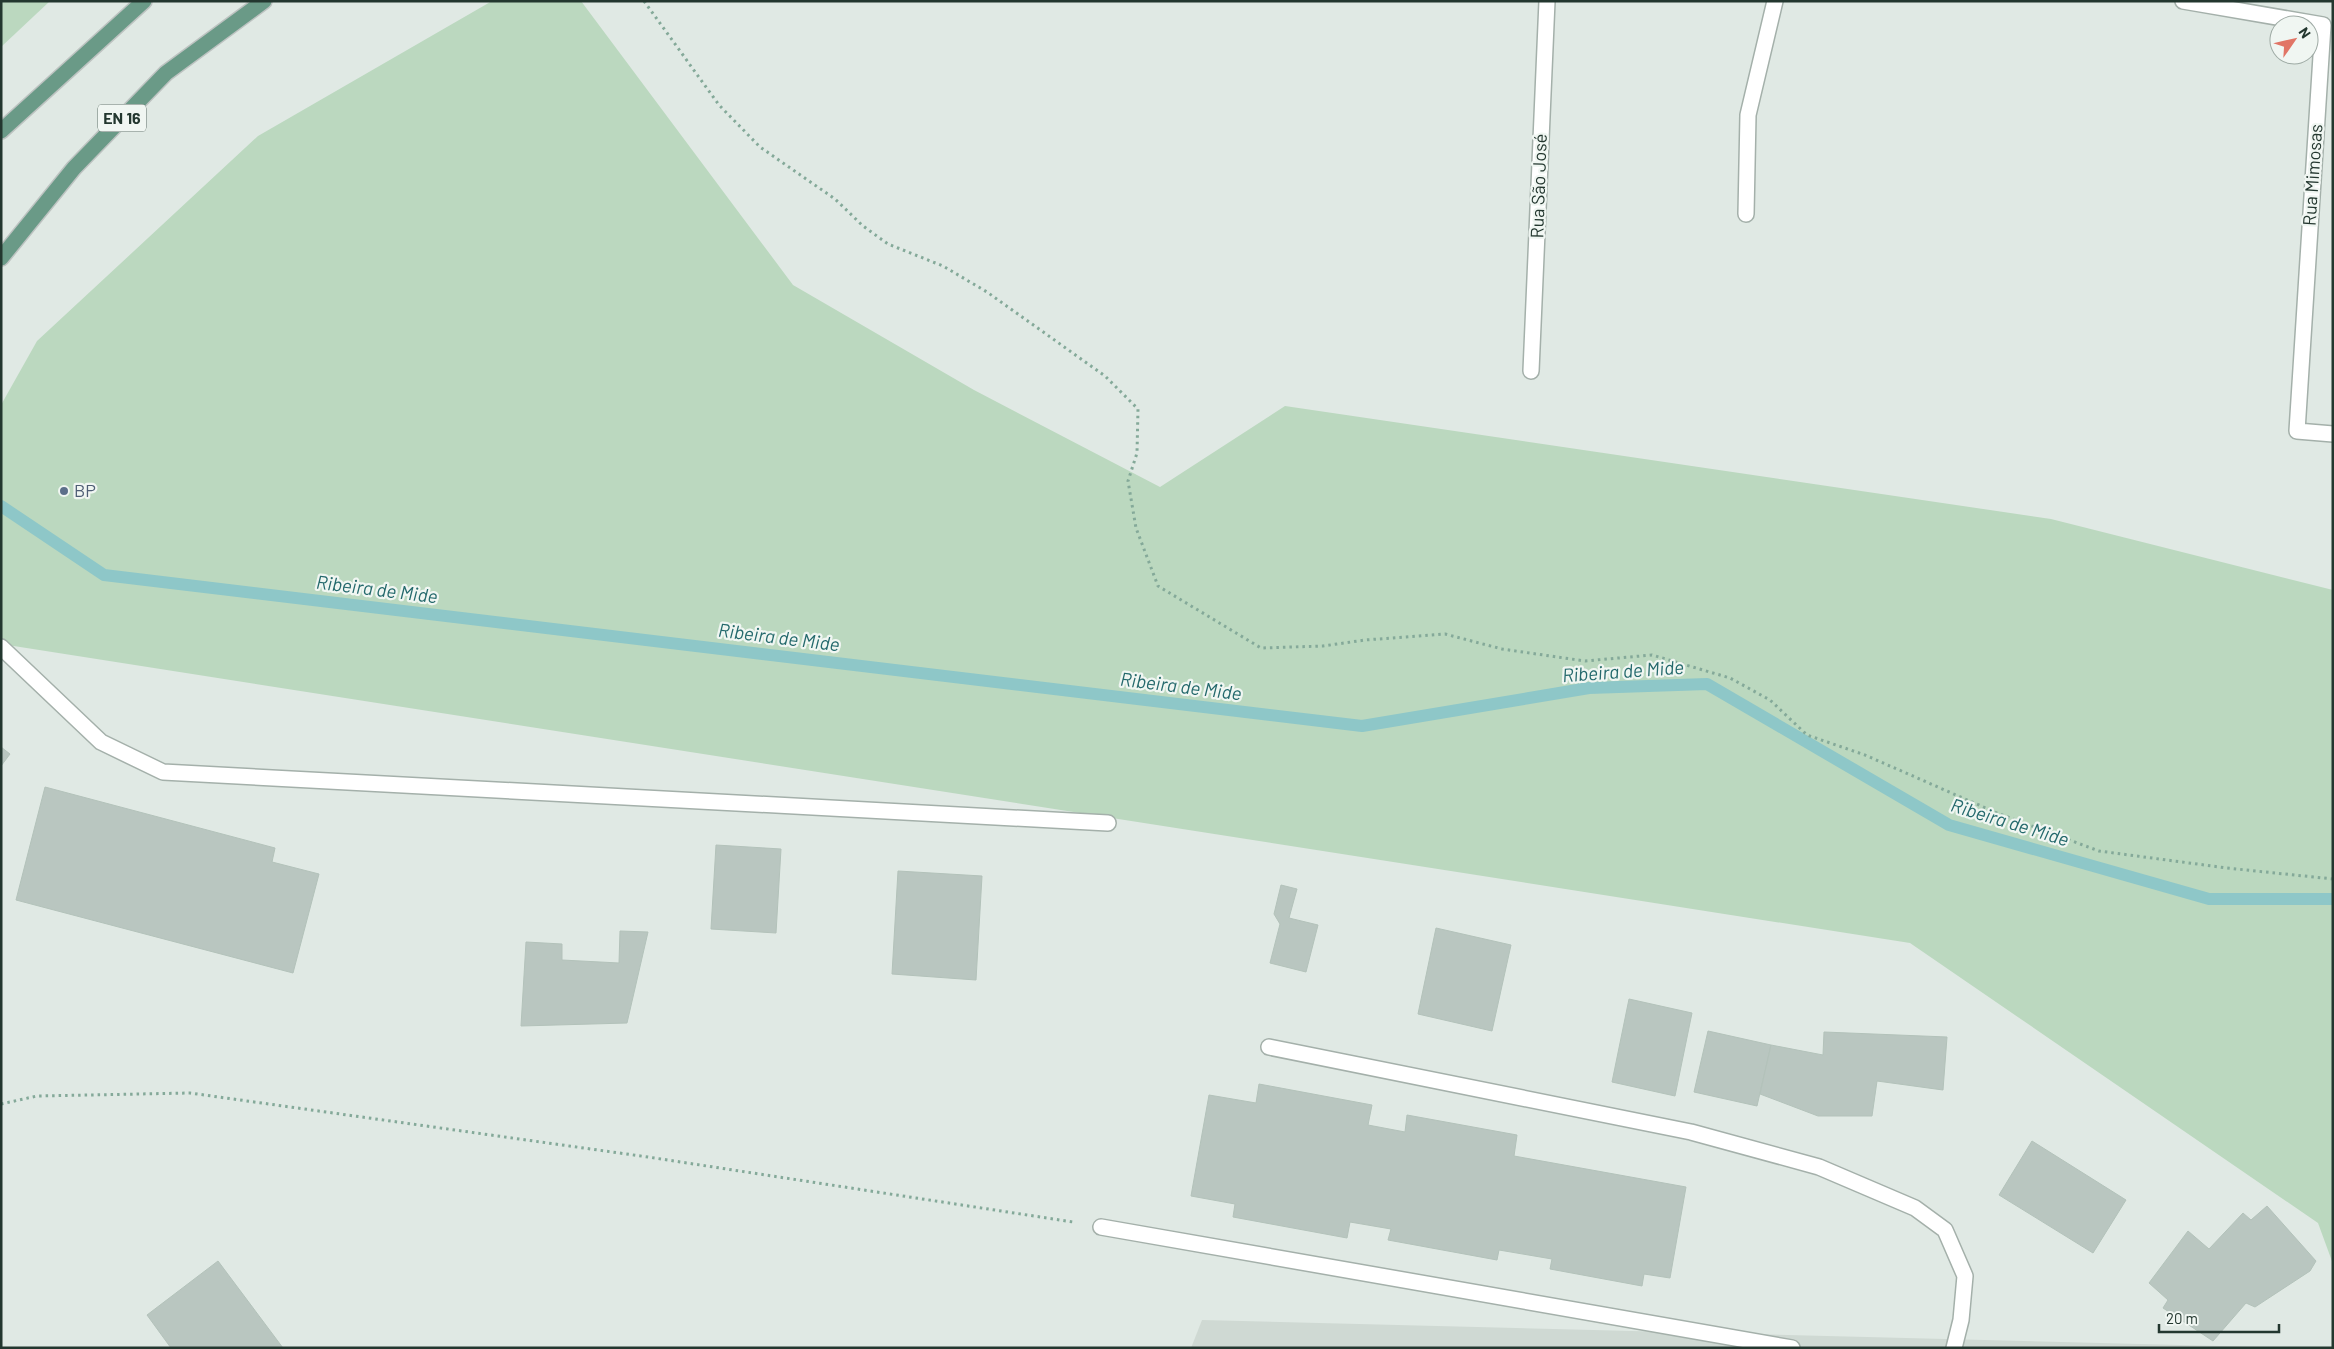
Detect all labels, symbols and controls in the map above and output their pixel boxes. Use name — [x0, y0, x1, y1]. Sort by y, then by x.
north arrow — [2269, 15, 2319, 65]
text: N — [2296, 24, 2315, 41]
road number: EN 16 — [98, 105, 146, 132]
street label: Rua Mimosas — [2297, 123, 2327, 227]
street label: Rua São José — [1525, 133, 1551, 239]
place label: BP — [74, 479, 96, 501]
marker: BP — [58, 485, 70, 497]
water label: Ribeira de Mide — [315, 570, 439, 607]
water label: Ribeira de Mide — [717, 618, 841, 655]
water label: Ribeira de Mide — [1561, 655, 1685, 686]
water label: Ribeira de Mide — [1119, 667, 1243, 704]
water label: Ribeira de Mide — [1948, 793, 2072, 850]
scale bar — [2159, 1302, 2279, 1334]
text: 20 m — [2166, 1309, 2198, 1327]

